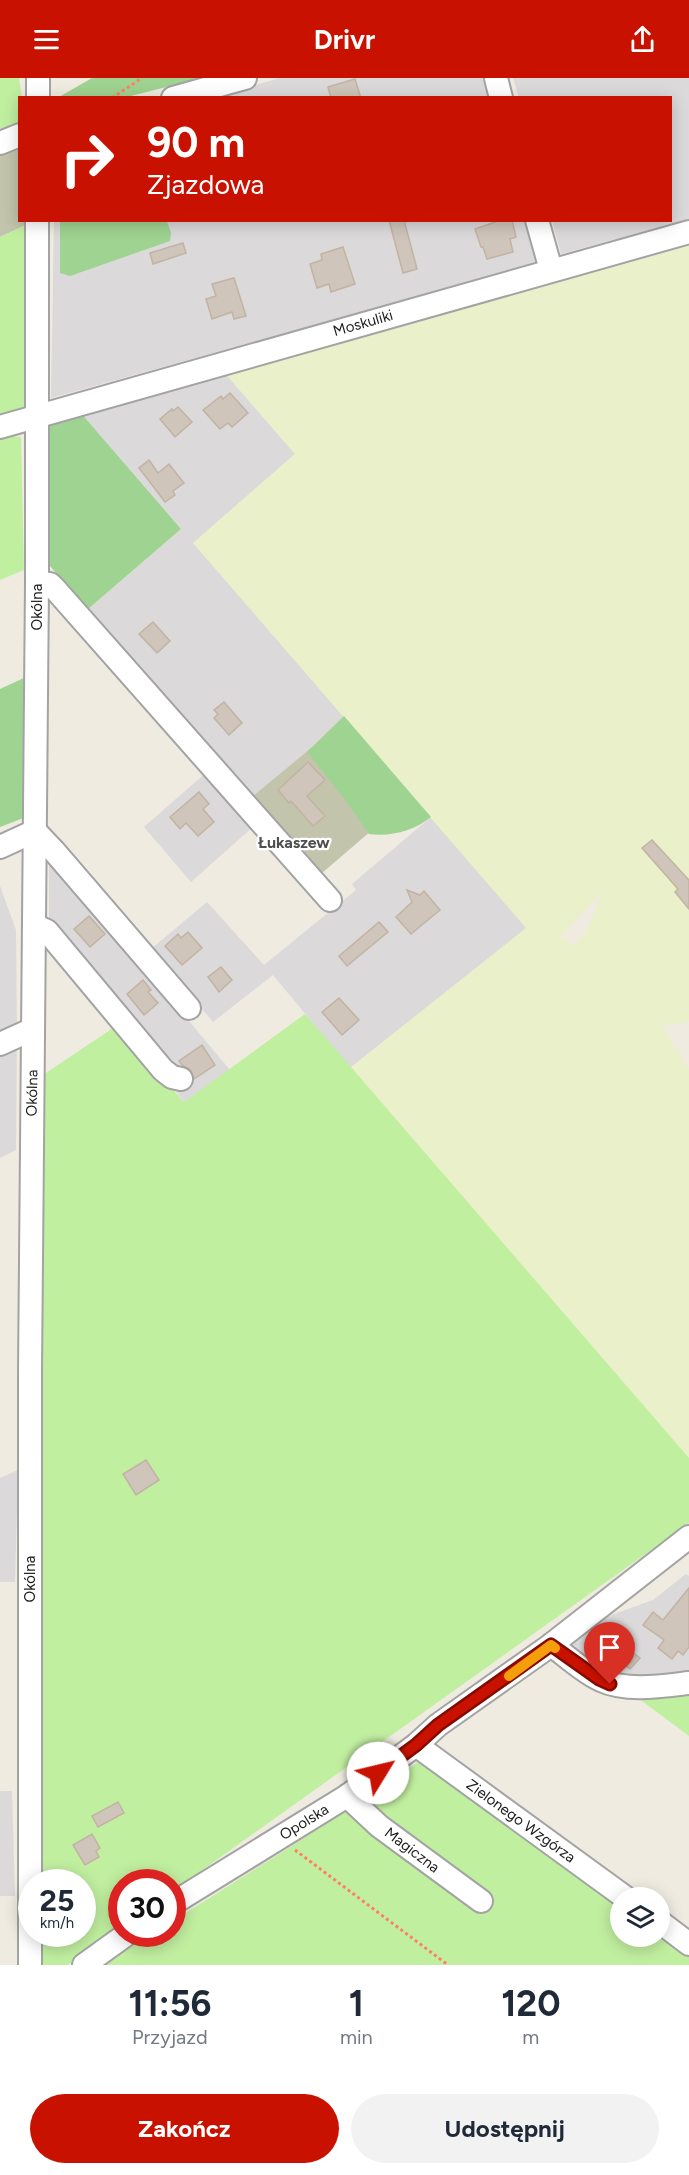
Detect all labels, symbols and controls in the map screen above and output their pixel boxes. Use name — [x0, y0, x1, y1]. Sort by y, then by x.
icon: menu — [30, 23, 63, 56]
text: Drivr — [314, 23, 375, 56]
icon: share — [626, 23, 659, 56]
text: 90 m — [147, 117, 245, 168]
icon: right — [48, 120, 126, 198]
text: Zjazdowa — [147, 168, 264, 201]
street label: Moskuliki — [331, 306, 395, 340]
street label: Okólna — [28, 584, 46, 630]
district label: Łukaszew — [258, 833, 330, 852]
street label: Okólna — [23, 1069, 41, 1117]
street label: Okólna — [21, 1556, 39, 1602]
pin — [584, 1622, 635, 1684]
icon: arrive — [593, 1631, 626, 1664]
position arrow — [346, 1741, 410, 1805]
street label: Zielonego Wzgórza — [463, 1775, 579, 1867]
street label: Opolska — [276, 1800, 332, 1844]
street label: Magiczna — [381, 1824, 443, 1876]
speed limit sign: 30 — [108, 1869, 186, 1947]
text: 25 — [40, 1882, 74, 1919]
map controls — [610, 1887, 670, 1947]
button: layers — [610, 1887, 670, 1947]
text: km/h — [40, 1914, 74, 1932]
text: 11:56 — [128, 1982, 211, 2025]
text: 1 — [349, 1982, 364, 2025]
text: 120 — [501, 1982, 561, 2025]
text: Przyjazd — [132, 2025, 208, 2049]
text: min — [340, 2025, 373, 2049]
text: m — [522, 2025, 539, 2049]
button: Zakończ — [30, 2094, 339, 2163]
button: Udostępnij — [351, 2094, 659, 2163]

